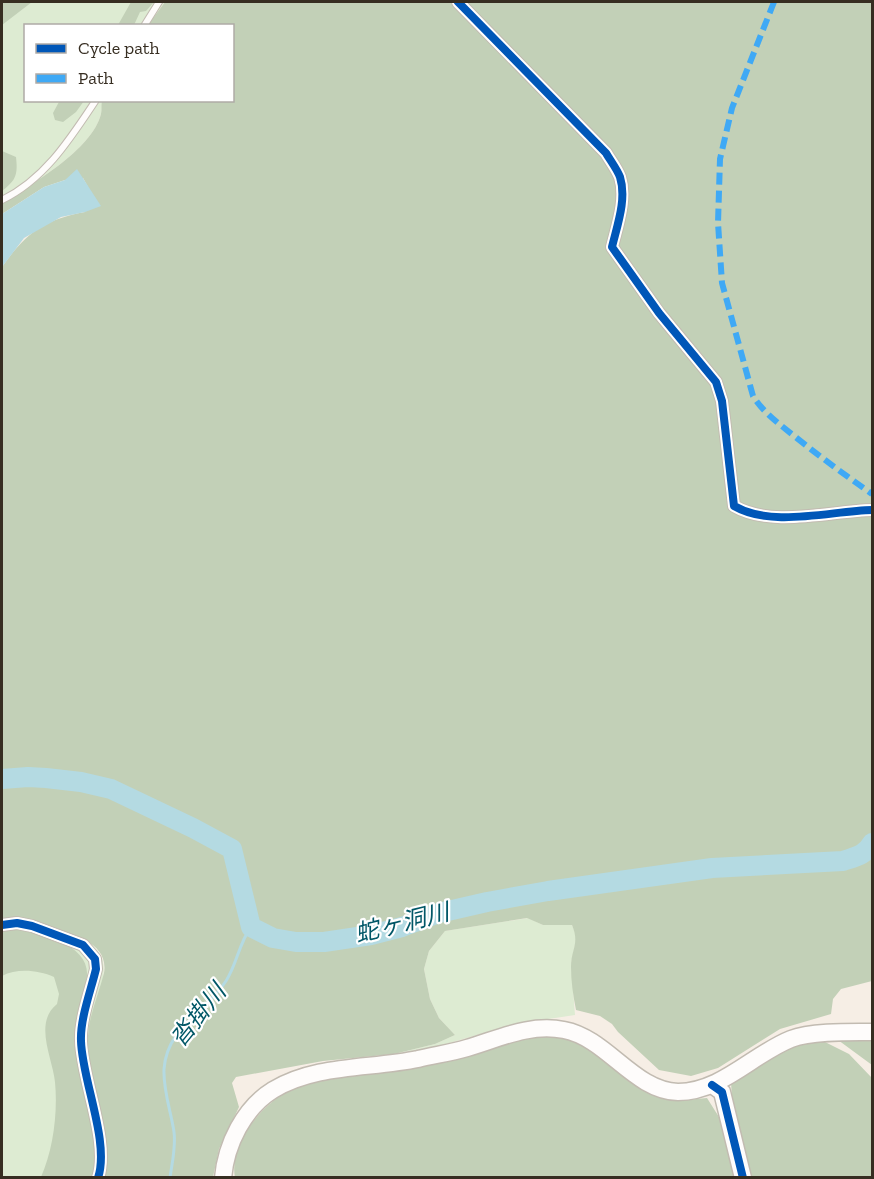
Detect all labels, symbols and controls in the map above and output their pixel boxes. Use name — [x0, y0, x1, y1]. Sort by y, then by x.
legend — [24, 24, 234, 102]
text: Cycle path — [78, 37, 160, 59]
text: Path — [78, 67, 114, 89]
water label: 蛇ヶ洞川 — [352, 896, 455, 948]
water label: 沓掛川 — [164, 975, 233, 1052]

